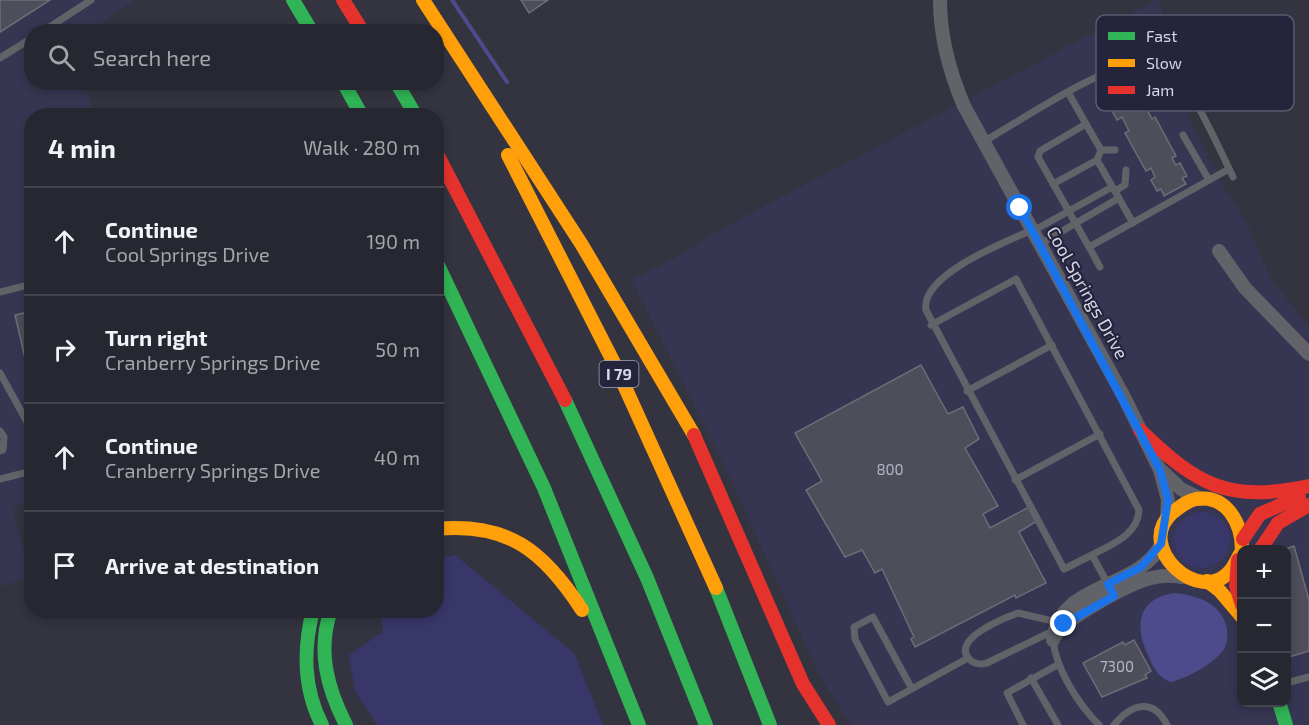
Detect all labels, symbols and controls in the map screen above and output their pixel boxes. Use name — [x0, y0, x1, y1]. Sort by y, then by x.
legend — [1096, 15, 1294, 111]
search box — [24, 24, 444, 90]
text: Fast — [1146, 26, 1177, 45]
icon: search — [45, 41, 78, 74]
text: Search here — [93, 44, 211, 70]
text: Slow — [1146, 53, 1182, 72]
text: Jam — [1146, 80, 1174, 99]
text: 4 min — [48, 132, 116, 163]
text: Walk · 280 m — [303, 135, 420, 159]
route start — [1006, 194, 1032, 220]
text: Continue — [105, 216, 198, 242]
street label: Cool Springs Drive — [1042, 222, 1133, 363]
icon: ahead — [48, 225, 81, 258]
text: 190 m — [367, 229, 420, 253]
text: Cool Springs Drive — [105, 242, 270, 266]
text: Turn right — [105, 324, 207, 350]
icon: right — [48, 333, 81, 366]
text: 50 m — [375, 337, 420, 361]
text: Cranberry Springs Drive — [105, 350, 320, 374]
road number: I 79 — [600, 361, 638, 387]
text: Continue — [105, 432, 198, 458]
icon: ahead — [48, 441, 81, 474]
text: 40 m — [374, 445, 420, 469]
text: Cranberry Springs Drive — [105, 458, 320, 482]
house number: 800 — [876, 460, 904, 478]
map controls — [1237, 545, 1291, 707]
button: + — [1237, 545, 1291, 599]
icon: arrive — [48, 549, 81, 582]
text: Arrive at destination — [105, 552, 319, 578]
button: − — [1237, 599, 1291, 653]
route end — [1050, 610, 1076, 636]
button: layers — [1237, 653, 1291, 707]
house number: 7300 — [1100, 657, 1134, 675]

